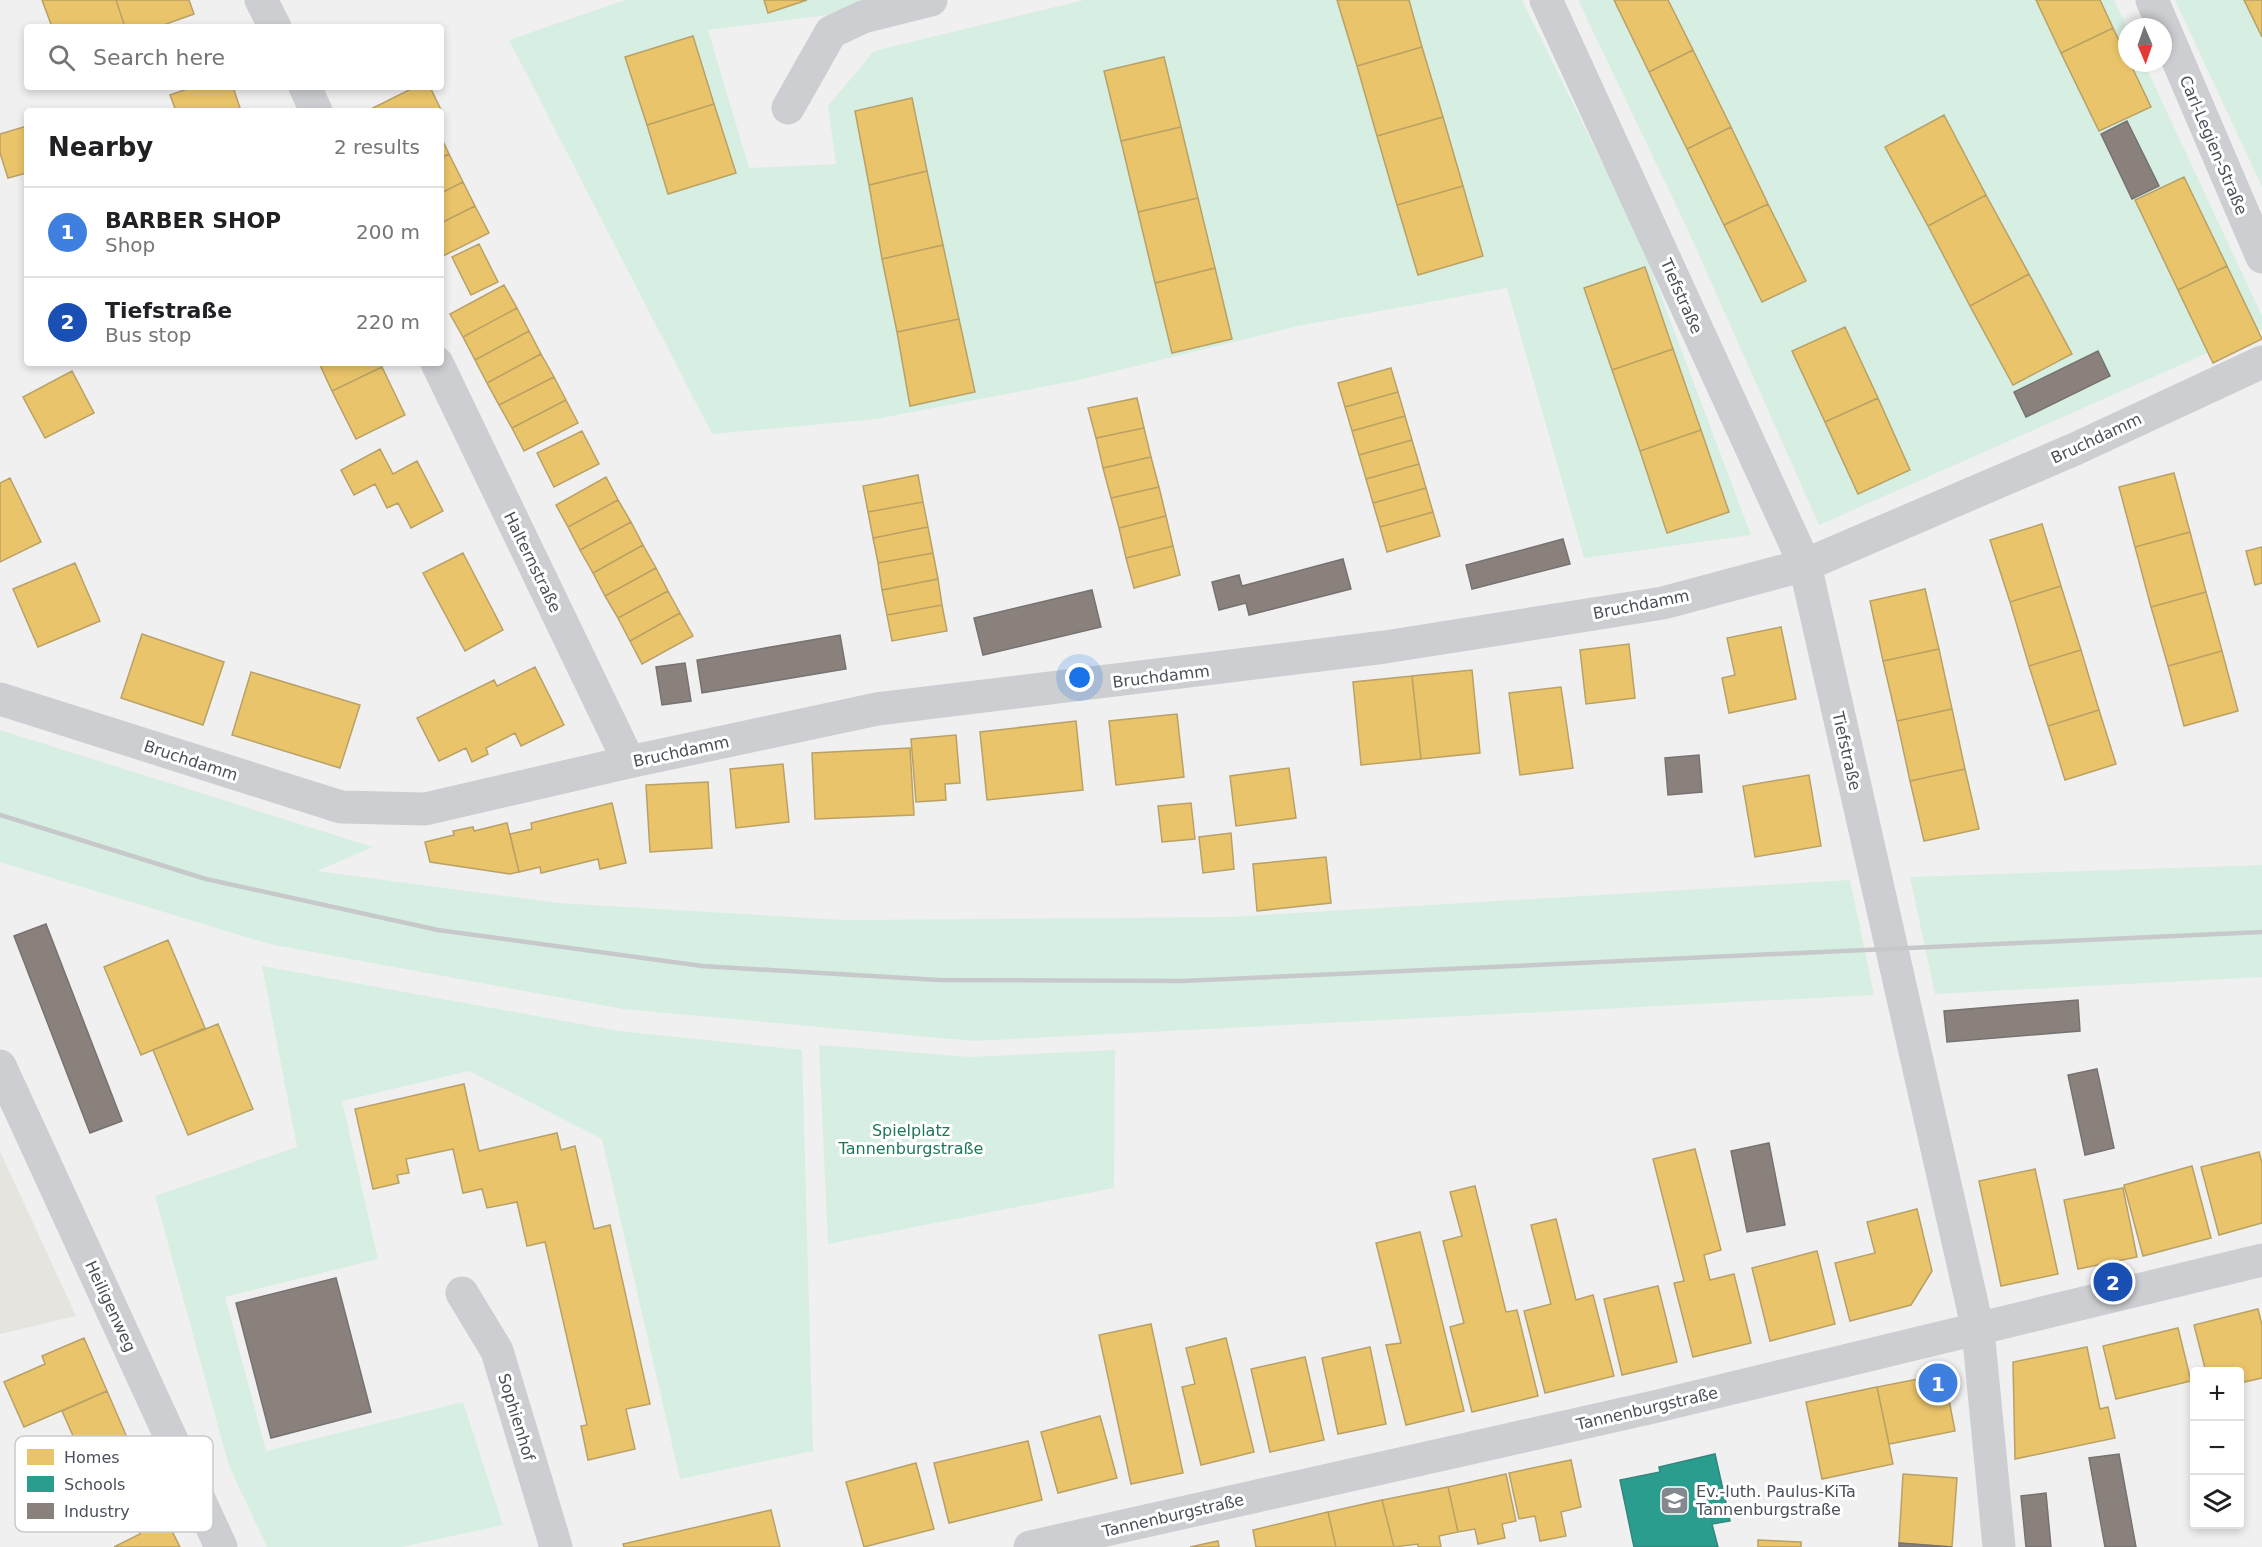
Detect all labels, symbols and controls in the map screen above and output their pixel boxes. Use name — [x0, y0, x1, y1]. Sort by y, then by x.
north arrow — [2118, 18, 2172, 72]
search box — [24, 24, 444, 90]
icon: search — [45, 41, 78, 74]
text: Search here — [93, 45, 225, 70]
street label: Carl-Legien-Straße — [2176, 73, 2251, 218]
text: Nearby — [48, 132, 153, 162]
text: 2 results — [334, 135, 420, 159]
text: BARBER SHOP — [105, 208, 281, 233]
text: 1 — [61, 220, 74, 244]
text: 200 m — [356, 220, 420, 244]
text: Shop — [105, 233, 155, 257]
street label: Tiefstraße — [1656, 255, 1707, 337]
text: Tiefstraße — [105, 298, 232, 323]
text: 2 — [61, 310, 74, 334]
text: 220 m — [356, 310, 420, 334]
text: Bus stop — [105, 323, 191, 347]
street label: Bruchdamm — [2048, 409, 2145, 468]
street label: Halternstraße — [500, 509, 565, 616]
street label: Bruchdamm — [1591, 586, 1691, 623]
street label: Bruchdamm — [1111, 661, 1211, 692]
your location — [1065, 663, 1094, 692]
street label: Tiefstraße — [1828, 709, 1865, 792]
street label: Bruchdamm — [631, 732, 731, 771]
street label: Bruchdamm — [141, 736, 240, 785]
park label: Spielplatz Tannenburgstraße — [838, 1121, 983, 1158]
street label: Heiligenweg — [81, 1258, 140, 1355]
pin: 2 — [2094, 1260, 2132, 1304]
pin: 1 — [1918, 1360, 1958, 1406]
map controls — [2190, 1367, 2244, 1529]
button: + — [2190, 1367, 2244, 1421]
street label: Sophienhof — [494, 1371, 539, 1463]
street label: Tannenburgstraße — [1573, 1383, 1720, 1434]
button: − — [2190, 1421, 2244, 1475]
legend — [15, 1436, 213, 1532]
text: Homes — [64, 1448, 120, 1467]
text: Schools — [64, 1475, 125, 1494]
button: layers — [2190, 1475, 2244, 1529]
place label: Ev.-luth. Paulus-KiTa Tannenburgstraße — [1695, 1482, 1856, 1519]
school or university icon: Ev.-luth. Paulus-KiTa Tannenburgstraße — [1659, 1484, 1691, 1516]
street label: Tannenburgstraße — [1099, 1490, 1246, 1541]
text: Industry — [64, 1502, 130, 1521]

